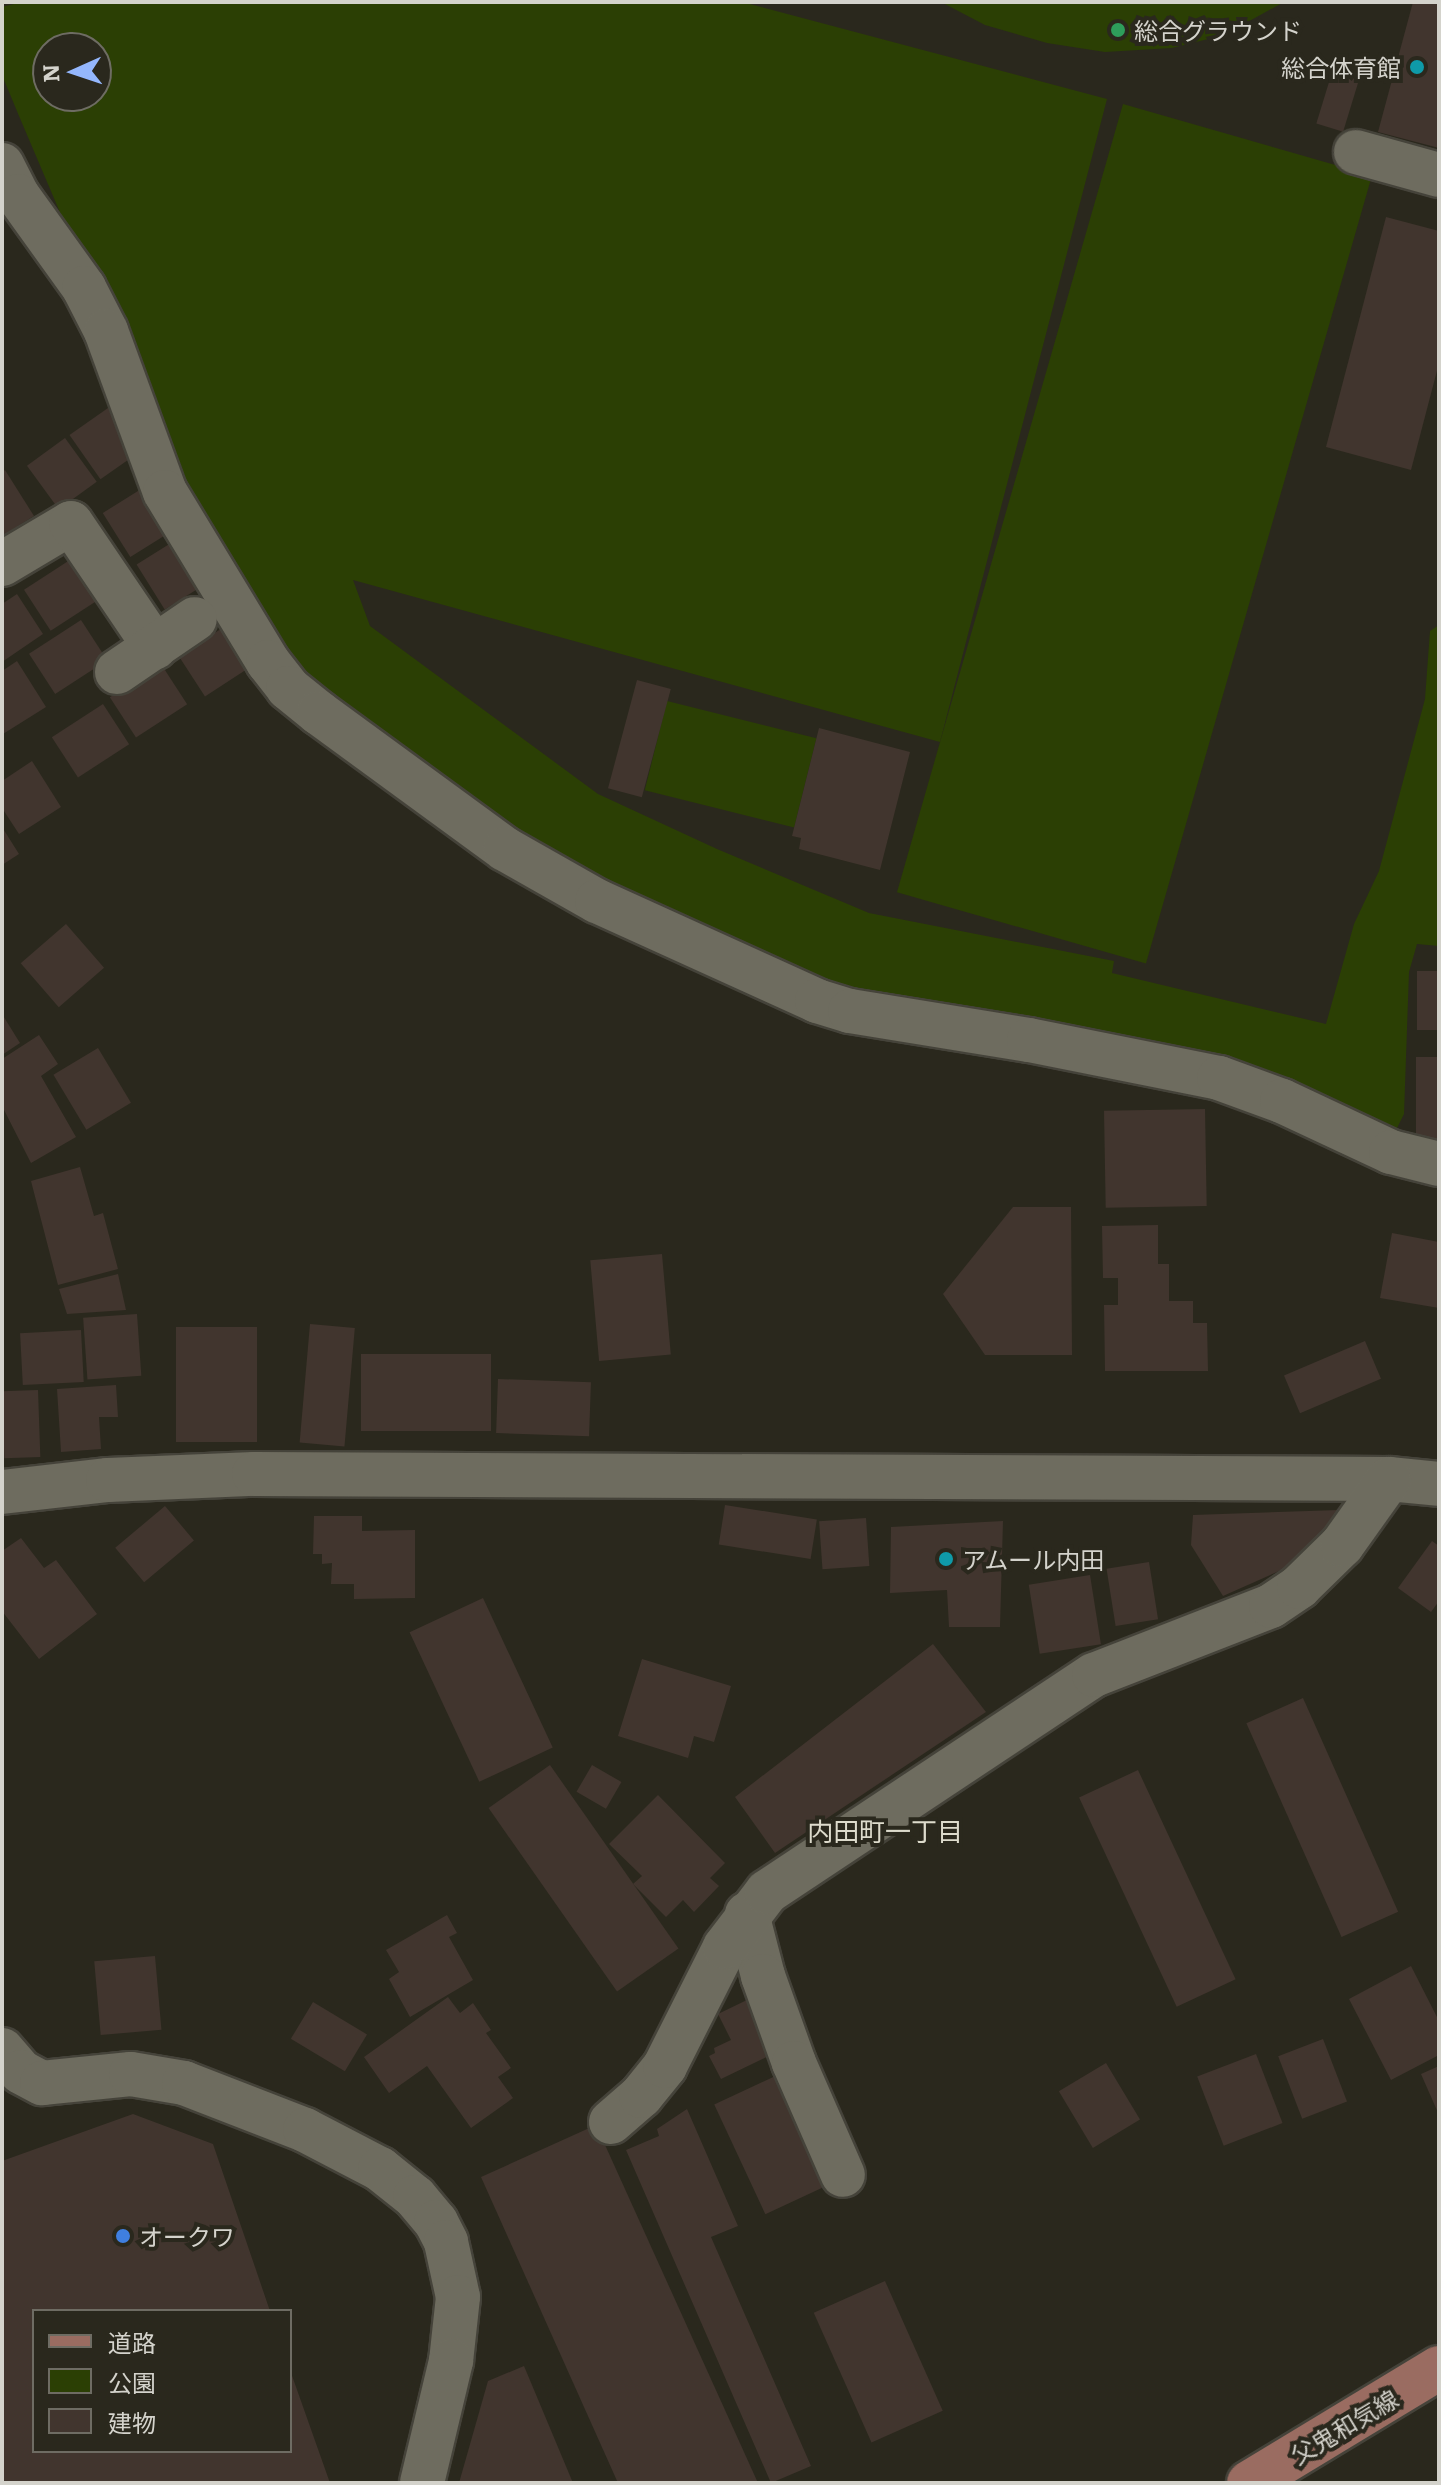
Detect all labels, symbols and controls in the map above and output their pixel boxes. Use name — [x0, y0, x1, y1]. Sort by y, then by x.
place label: 総合グラウンド — [1134, 16, 1302, 44]
marker: 総合グラウンド — [1109, 21, 1127, 39]
north arrow — [32, 32, 112, 112]
place label: 総合体育館 — [1281, 53, 1401, 81]
marker: 総合体育館 — [1408, 58, 1426, 76]
text: N — [33, 63, 66, 83]
place label: アムール内田 — [962, 1545, 1106, 1573]
marker: アムール内田 — [937, 1550, 955, 1568]
district label: 内田町一丁目 — [807, 1814, 963, 1846]
place label: オークワ — [139, 2222, 235, 2250]
marker: オークワ — [114, 2227, 132, 2245]
legend — [32, 2309, 292, 2453]
text: 道路 — [108, 2324, 156, 2359]
text: 公園 — [108, 2364, 156, 2399]
street label: 父鬼和気線 — [1285, 2383, 1403, 2469]
text: 建物 — [108, 2404, 156, 2439]

